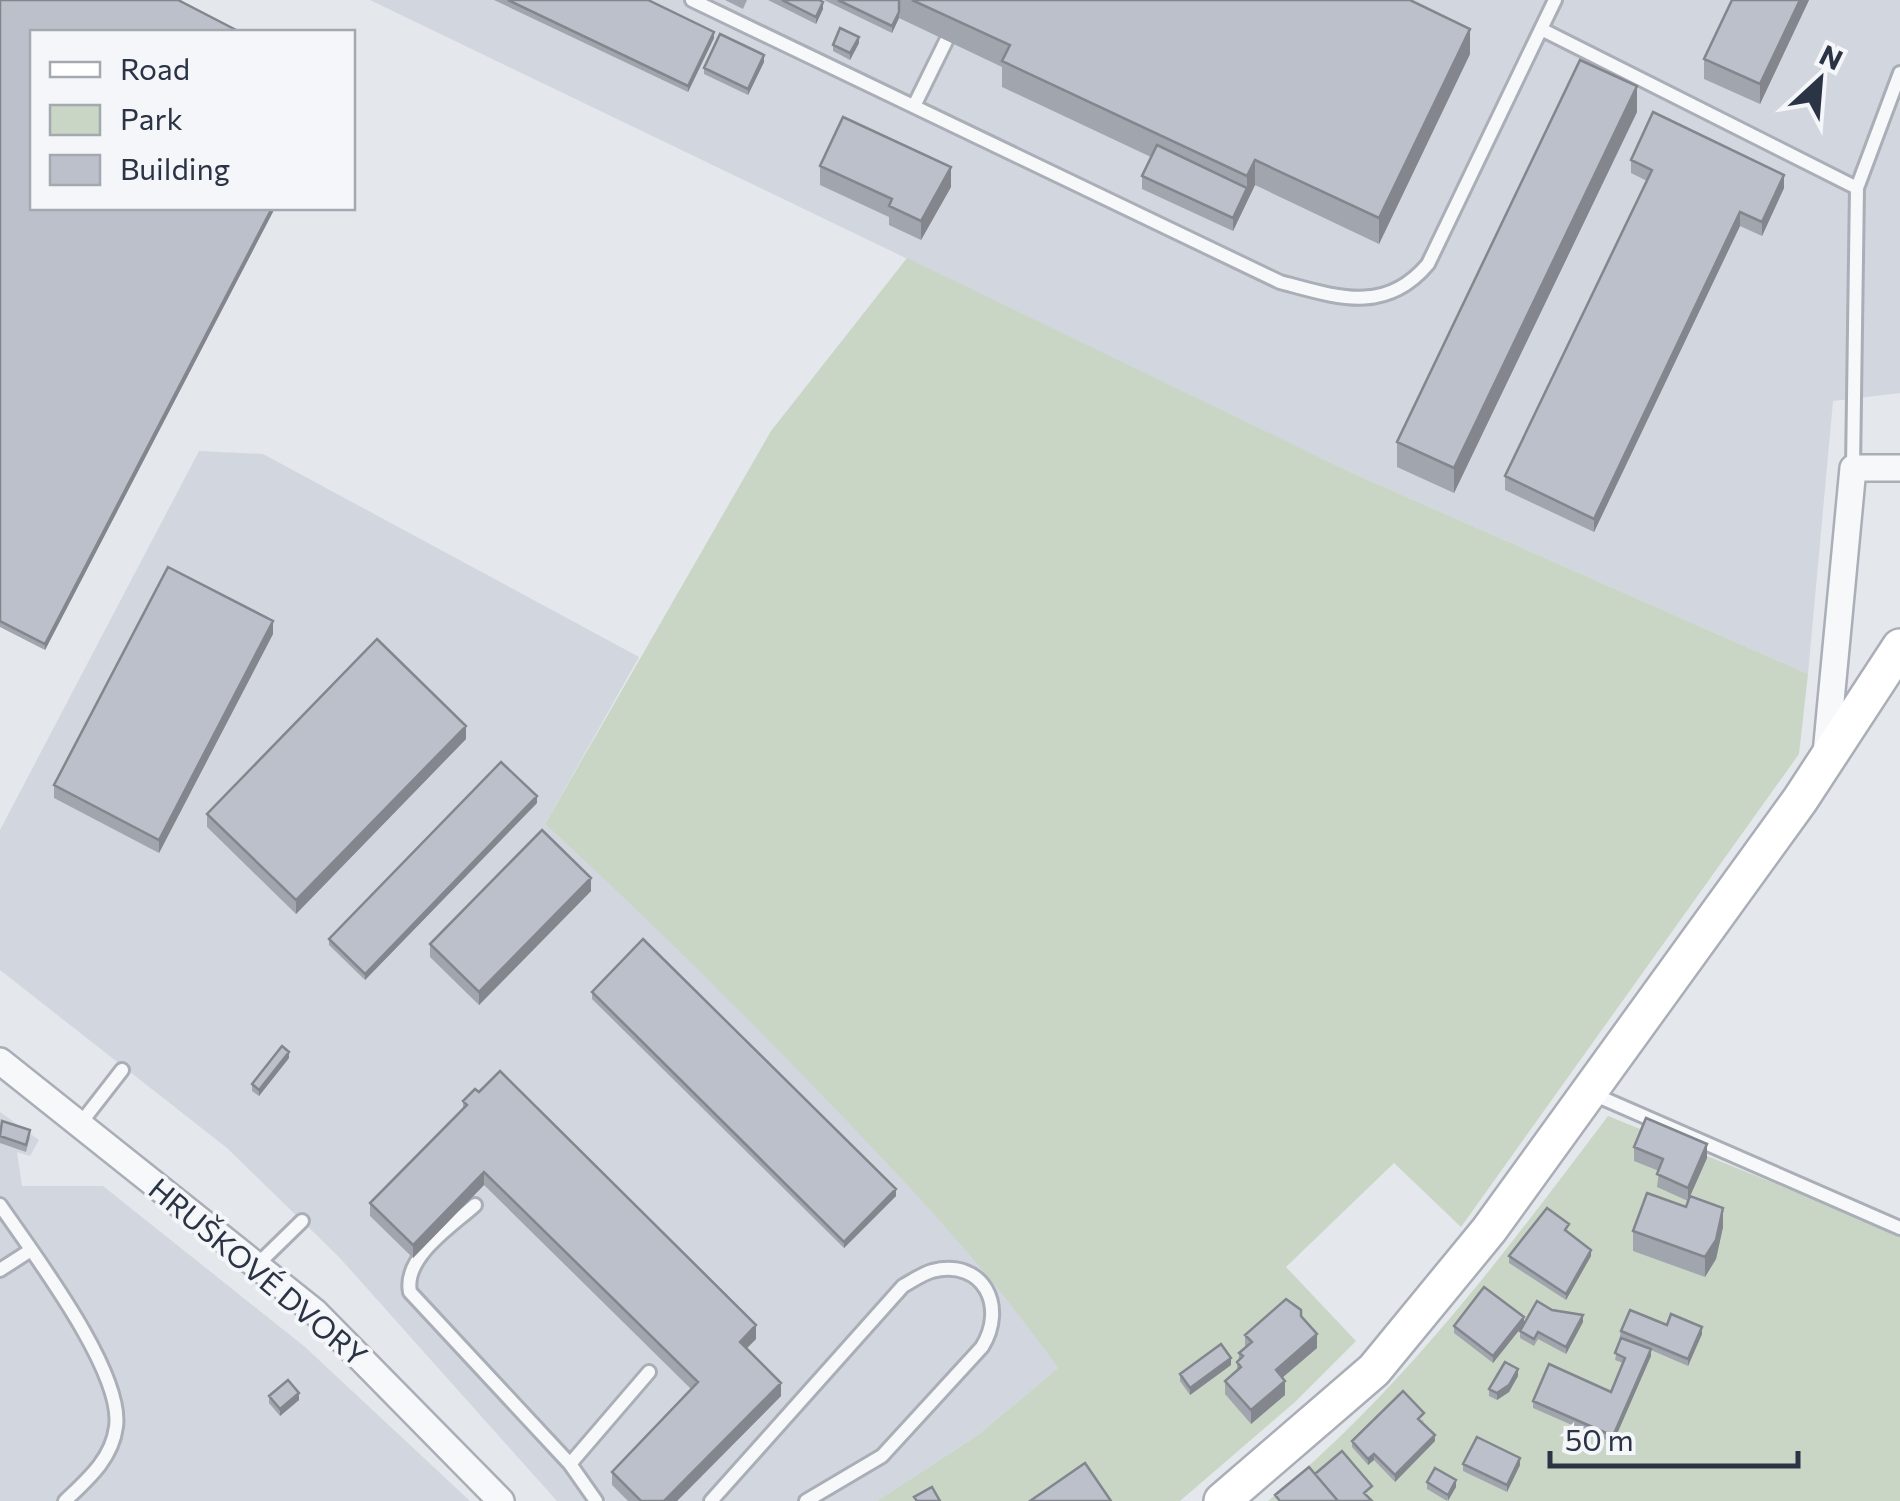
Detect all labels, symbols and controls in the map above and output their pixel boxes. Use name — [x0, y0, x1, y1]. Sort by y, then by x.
legend — [30, 30, 355, 210]
north arrow — [1770, 30, 1870, 130]
text: N — [1815, 37, 1848, 77]
text: Road — [120, 49, 190, 86]
text: Park — [120, 99, 183, 136]
text: Building — [120, 149, 230, 186]
street label: HRUŠKOVÉ DVORY — [142, 1169, 376, 1373]
scale bar — [1550, 1406, 1798, 1468]
text: 50 m — [1565, 1420, 1634, 1457]

